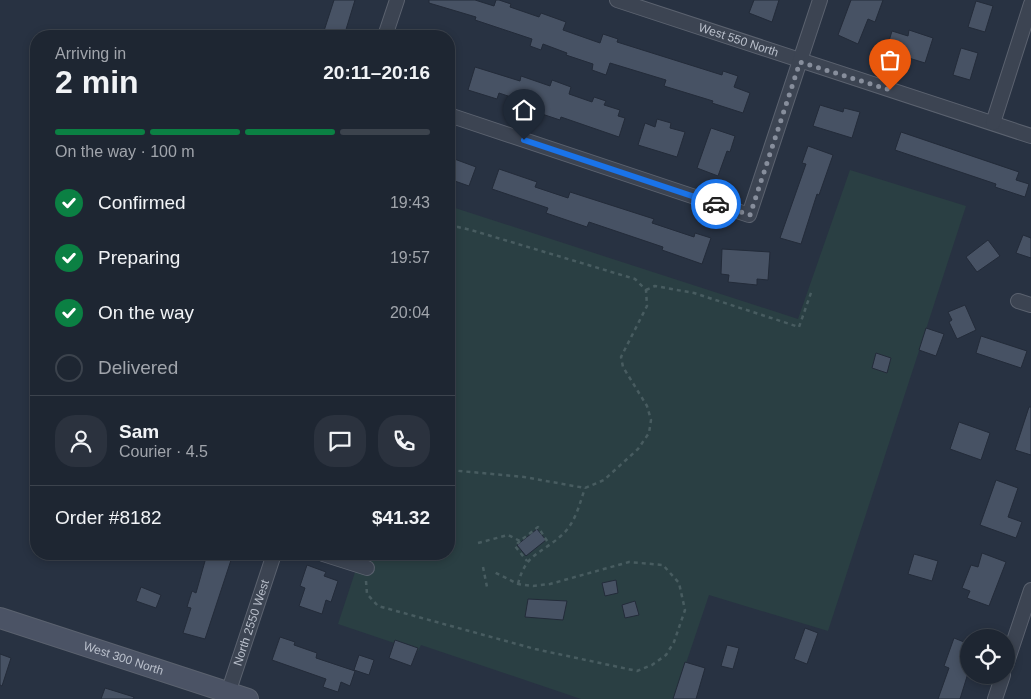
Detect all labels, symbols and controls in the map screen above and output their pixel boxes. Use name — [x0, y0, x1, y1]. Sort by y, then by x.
street label: West 550 North — [697, 20, 780, 60]
pin — [869, 39, 911, 90]
text: Arriving in — [55, 45, 126, 62]
icon: bag — [876, 46, 904, 74]
text: 20:11–20:16 — [323, 62, 430, 83]
text: 2 min — [55, 64, 139, 100]
pin — [503, 89, 545, 140]
icon: home — [510, 96, 538, 124]
text: On the way · 100 m — [55, 143, 195, 160]
courier — [691, 179, 741, 229]
icon: check — [55, 189, 83, 217]
icon: car — [702, 190, 730, 218]
text: Confirmed — [98, 192, 186, 213]
text: 19:43 — [390, 194, 430, 211]
icon: check — [55, 244, 83, 272]
text: Preparing — [98, 247, 180, 268]
text: 19:57 — [390, 249, 430, 266]
icon: check — [55, 299, 83, 327]
text: On the way — [98, 302, 194, 323]
text: 20:04 — [390, 304, 430, 321]
text: Delivered — [98, 357, 178, 378]
button: person — [55, 415, 107, 467]
button: chat — [314, 415, 366, 467]
button: phone — [378, 415, 430, 467]
text: Sam — [119, 421, 159, 442]
text: Courier · 4.5 — [119, 443, 208, 460]
text: Order #8182 — [55, 507, 162, 528]
text: $41.32 — [372, 507, 430, 528]
street label: North 2550 West — [230, 577, 272, 668]
map controls — [960, 629, 1015, 684]
button: locate — [960, 629, 1015, 684]
street label: West 300 North — [82, 639, 165, 678]

